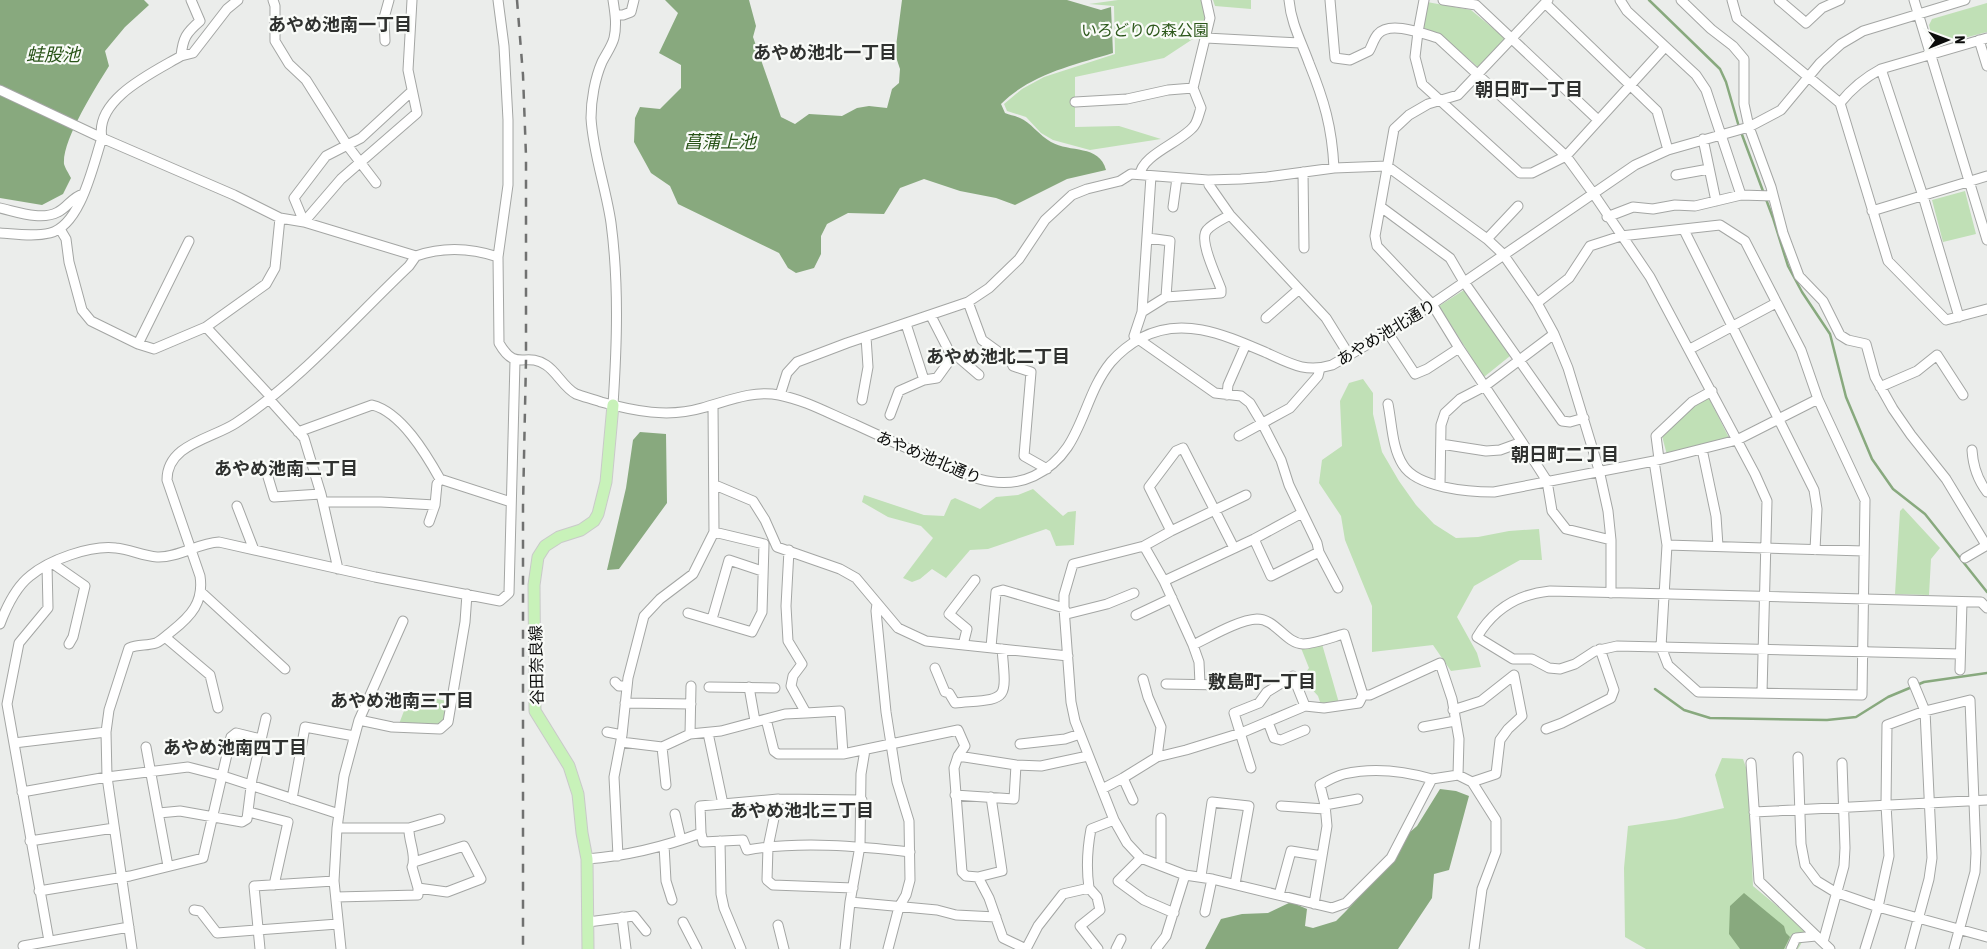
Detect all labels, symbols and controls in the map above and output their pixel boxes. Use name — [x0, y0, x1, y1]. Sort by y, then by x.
district label: あやめ池南一丁目 — [268, 14, 412, 35]
north arrow — [1922, 15, 1972, 65]
park label: いろどりの森公園 — [1081, 21, 1209, 39]
text: N — [1952, 36, 1968, 44]
district label: あやめ池北一丁目 — [753, 42, 897, 63]
water label: 蛙股池 — [26, 44, 82, 65]
district label: 朝日町一丁目 — [1475, 79, 1583, 100]
water label: 菖蒲上池 — [684, 131, 758, 152]
street label: あやめ池北通り — [1333, 295, 1439, 369]
district label: あやめ池北二丁目 — [926, 346, 1070, 367]
street label: あやめ池北通り — [874, 427, 984, 487]
district label: 朝日町二丁目 — [1511, 444, 1619, 465]
district label: あやめ池南二丁目 — [214, 458, 358, 479]
street label: 谷田奈良線 — [526, 625, 546, 705]
district label: 敷島町一丁目 — [1208, 671, 1316, 692]
district label: あやめ池南三丁目 — [330, 690, 474, 711]
district label: あやめ池南四丁目 — [163, 737, 307, 758]
district label: あやめ池北三丁目 — [730, 800, 874, 821]

